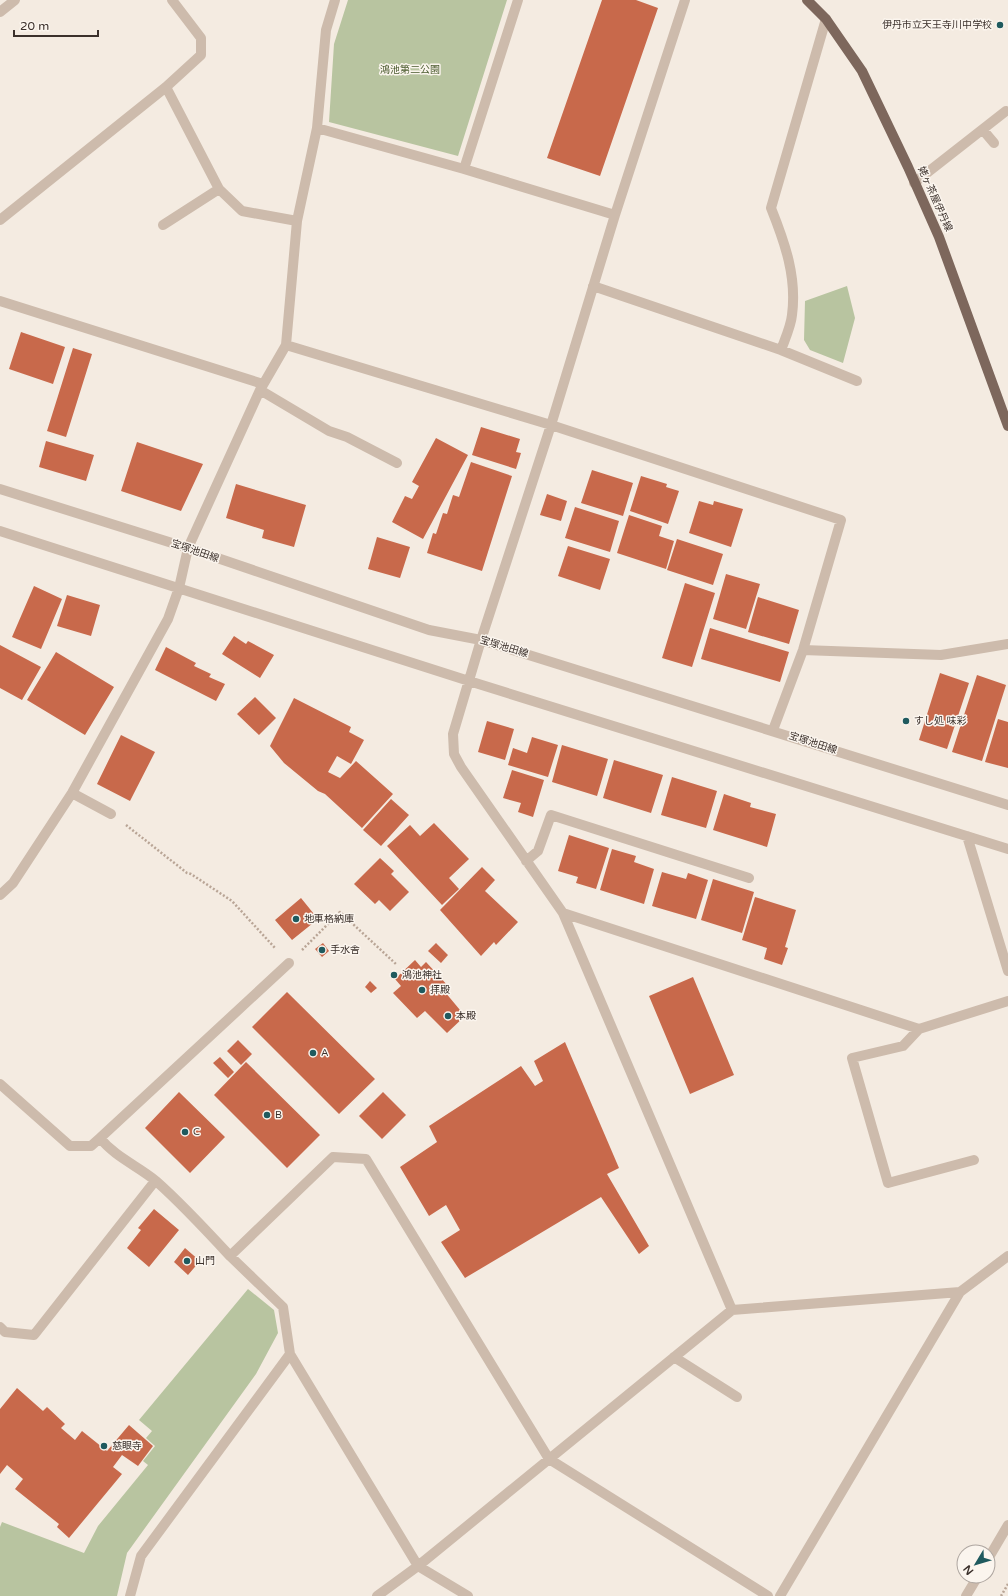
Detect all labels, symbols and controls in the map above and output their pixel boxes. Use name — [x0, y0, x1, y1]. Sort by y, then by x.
scale bar — [14, 12, 98, 38]
text: 20 m — [20, 19, 49, 33]
place label: 伊丹市立天王寺川中学校 — [882, 19, 992, 31]
marker: 伊丹市立天王寺川中学校 — [995, 20, 1005, 30]
park label: 鴻池第二公園 — [380, 64, 440, 76]
street label: 姥ヶ茶屋伊丹線 — [915, 165, 955, 233]
street label: 宝塚池田線 — [169, 537, 221, 565]
street label: 宝塚池田線 — [478, 634, 530, 660]
place label: すし処 味彩 — [914, 715, 967, 727]
marker: すし処 味彩 — [901, 716, 911, 726]
street label: 宝塚池田線 — [787, 730, 839, 756]
place label: 地車格納庫 — [304, 913, 354, 925]
marker: 地車格納庫 — [291, 914, 301, 924]
place label: 手水舎 — [330, 944, 360, 956]
marker: 手水舎 — [317, 945, 327, 955]
place label: 鴻池神社 — [402, 969, 442, 981]
marker: 鴻池神社 — [389, 970, 399, 980]
place label: 拝殿 — [430, 984, 450, 996]
marker: 拝殿 — [417, 985, 427, 995]
place label: 本殿 — [456, 1010, 476, 1022]
marker: 本殿 — [443, 1011, 453, 1021]
place label: A — [321, 1047, 328, 1059]
marker: A — [308, 1048, 318, 1058]
place label: B — [275, 1109, 282, 1121]
marker: B — [262, 1110, 272, 1120]
place label: C — [193, 1126, 200, 1138]
marker: C — [180, 1127, 190, 1137]
place label: 山門 — [195, 1255, 215, 1267]
marker: 山門 — [182, 1256, 192, 1266]
place label: 慈眼寺 — [112, 1440, 142, 1452]
marker: 慈眼寺 — [99, 1441, 109, 1451]
north arrow — [956, 1544, 996, 1584]
text: N — [961, 1562, 976, 1577]

